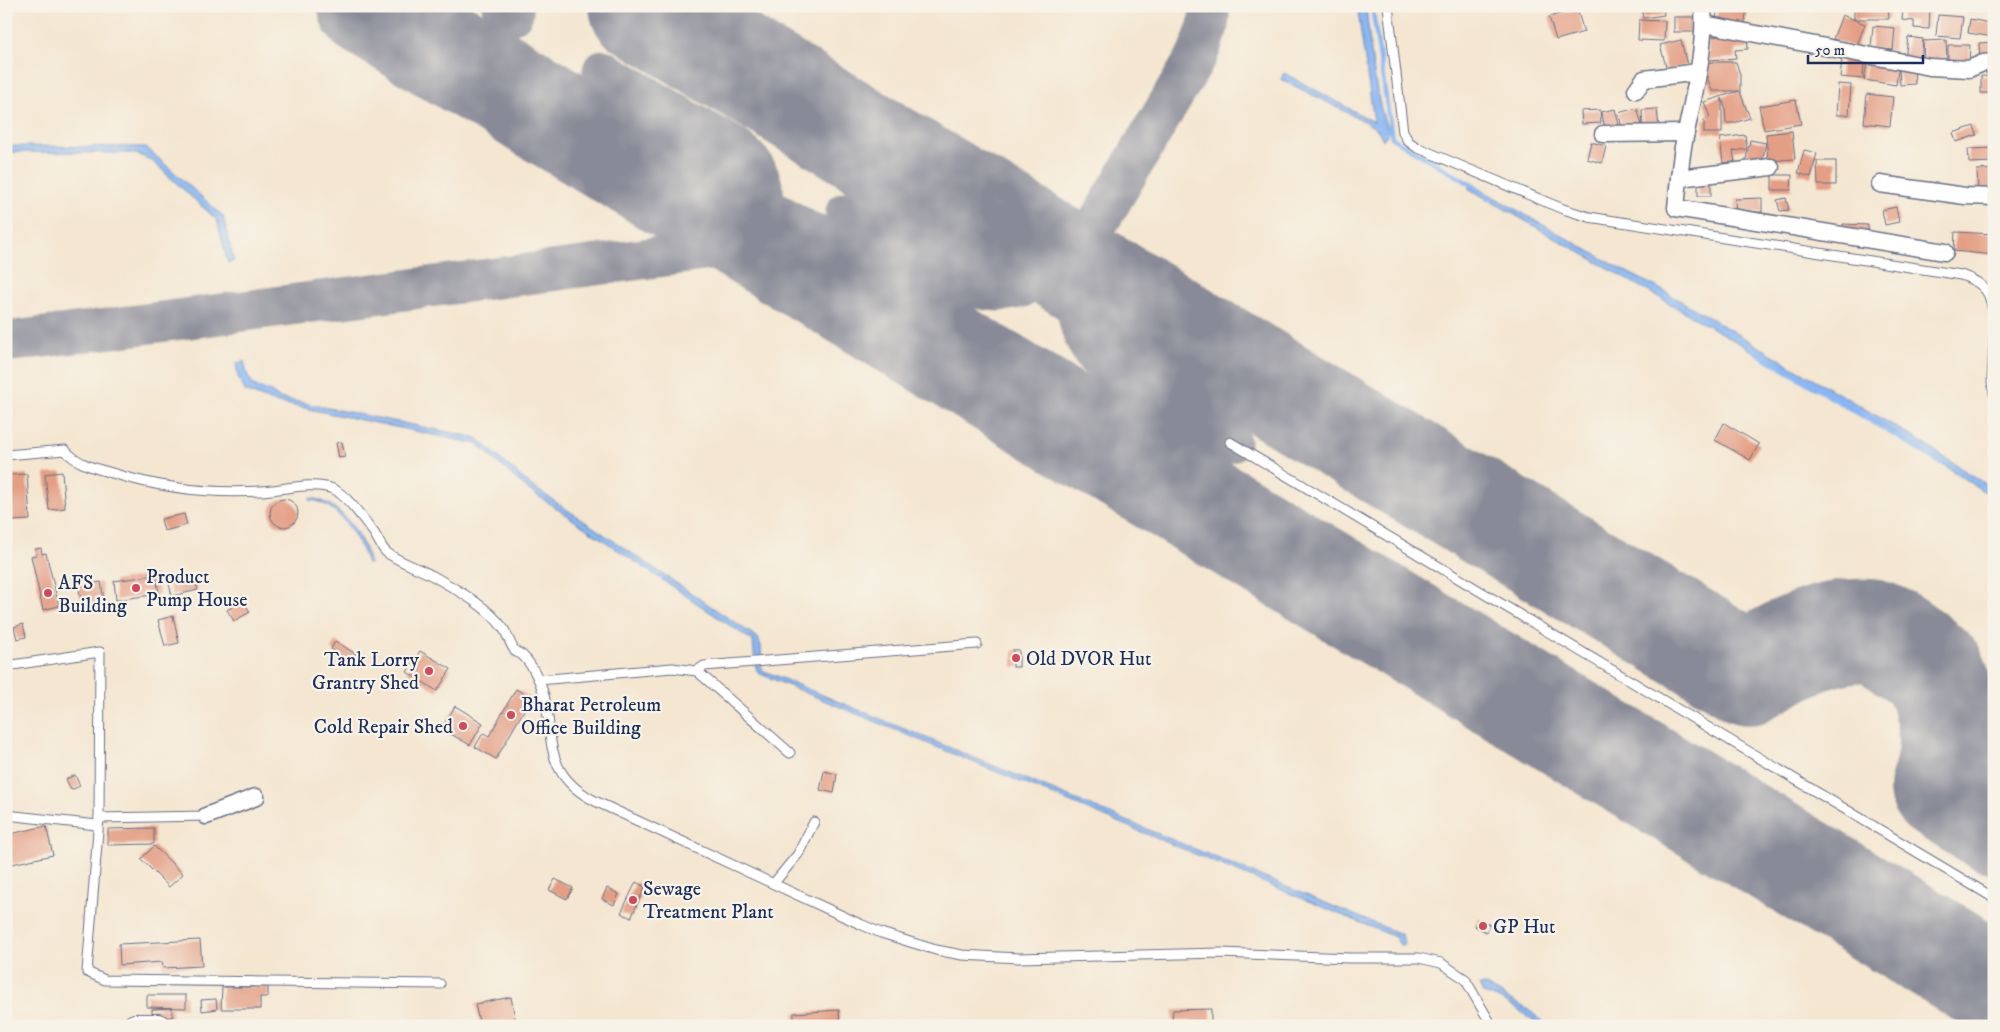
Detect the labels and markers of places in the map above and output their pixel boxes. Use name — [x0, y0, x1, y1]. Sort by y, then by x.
place label: Product Pump House — [146, 565, 247, 613]
place label: AFS Building — [58, 571, 127, 619]
marker: Product Pump House — [130, 582, 142, 594]
marker: AFS Building — [42, 587, 54, 599]
place label: Old DVOR Hut — [1026, 647, 1151, 672]
place label: Tank Lorry Grantry Shed — [312, 648, 420, 696]
marker: Old DVOR Hut — [1010, 652, 1022, 664]
marker: Tank Lorry Grantry Shed — [423, 665, 435, 677]
place label: Bharat Petroleum Office Building — [521, 693, 661, 741]
marker: Bharat Petroleum Office Building — [505, 709, 517, 721]
place label: Cold Repair Shed — [314, 715, 453, 740]
marker: Cold Repair Shed — [457, 720, 469, 732]
place label: Sewage Treatment Plant — [643, 877, 774, 925]
marker: Sewage Treatment Plant — [627, 894, 639, 906]
place label: GP Hut — [1493, 915, 1555, 940]
marker: GP Hut — [1477, 920, 1489, 932]

